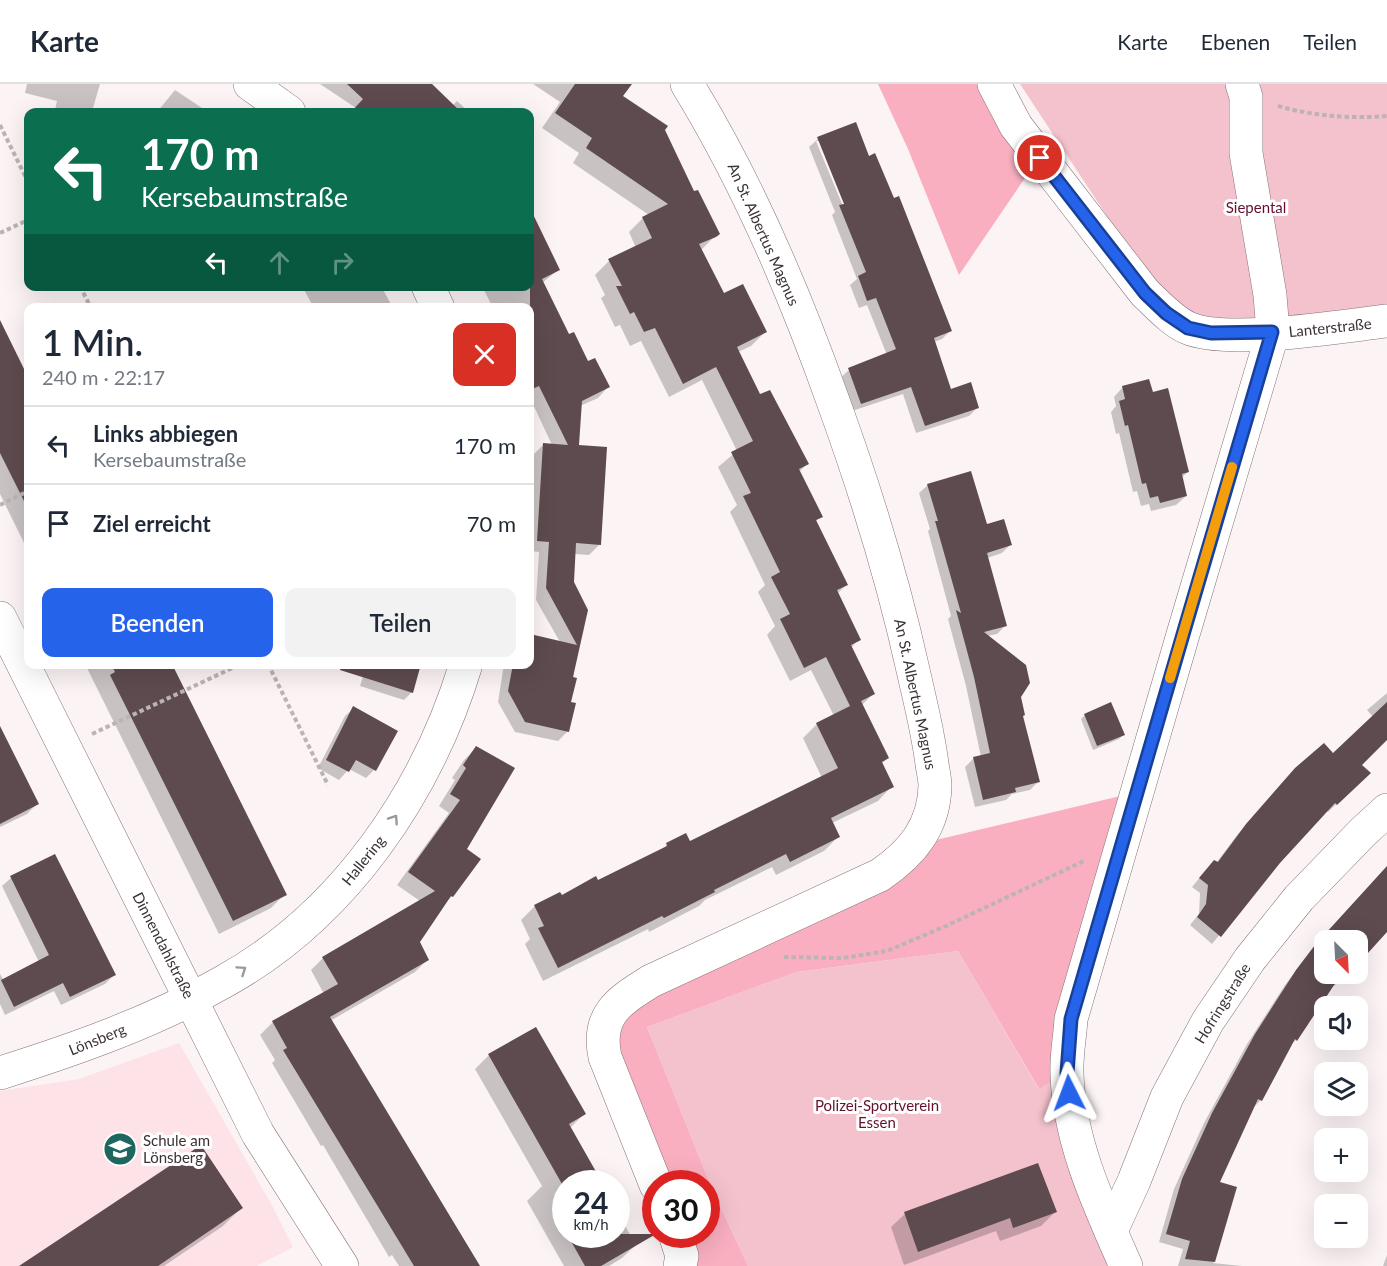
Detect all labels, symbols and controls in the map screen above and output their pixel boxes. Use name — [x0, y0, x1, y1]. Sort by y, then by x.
text: Karte — [30, 24, 99, 58]
text: Karte — [1117, 29, 1168, 54]
text: Ebenen — [1201, 29, 1270, 54]
text: Teilen — [1303, 29, 1357, 54]
text: 170 m — [141, 129, 259, 179]
icon: left — [42, 132, 120, 210]
pin — [1014, 132, 1065, 183]
icon: arrive — [1023, 141, 1056, 174]
street label: An St. Albertus Magnus — [724, 160, 804, 308]
text: Kersebaumstraße — [141, 180, 348, 213]
park label: Siepental — [1226, 198, 1286, 216]
icon: left — [200, 246, 233, 279]
icon: ahead — [263, 246, 296, 279]
icon: right — [326, 246, 359, 279]
street label: Lanterstraße — [1288, 314, 1372, 340]
text: 1 Min. — [42, 320, 143, 364]
button: close — [453, 323, 516, 386]
text: 240 m · 22:17 — [42, 365, 165, 389]
text: Links abbiegen — [93, 420, 238, 447]
icon: left — [42, 429, 75, 462]
text: 170 m — [454, 432, 516, 459]
text: Kersebaumstraße — [93, 447, 246, 471]
icon: arrive — [42, 507, 75, 540]
text: Ziel erreicht — [93, 510, 211, 537]
text: 70 m — [467, 510, 516, 537]
button: Beenden — [42, 588, 273, 657]
button: Teilen — [285, 588, 516, 657]
street label: An St. Albertus Magnus — [891, 617, 941, 771]
one-way arrow — [387, 815, 398, 826]
street label: Hallering — [337, 831, 389, 889]
street label: Dinnendahlstraße — [129, 889, 199, 1001]
north arrow — [1314, 930, 1368, 984]
map controls — [1314, 930, 1368, 1248]
street label: Hofringstraße — [1190, 959, 1254, 1047]
one-way arrow — [235, 966, 246, 977]
button: sound — [1314, 996, 1368, 1050]
street label: Lönsberg — [66, 1019, 128, 1059]
position arrow — [1037, 1061, 1101, 1125]
button: layers — [1314, 1062, 1368, 1116]
park label: Polizei-Sportverein Essen — [815, 1096, 939, 1131]
button: + — [1314, 1128, 1368, 1182]
school or university icon: Schule am Lönsberg — [102, 1131, 138, 1167]
place label: Schule am Lönsberg — [143, 1131, 210, 1166]
speed limit sign: 30 — [642, 1170, 720, 1248]
text: 24 — [574, 1184, 608, 1220]
button: − — [1314, 1194, 1368, 1248]
text: km/h — [573, 1215, 609, 1233]

